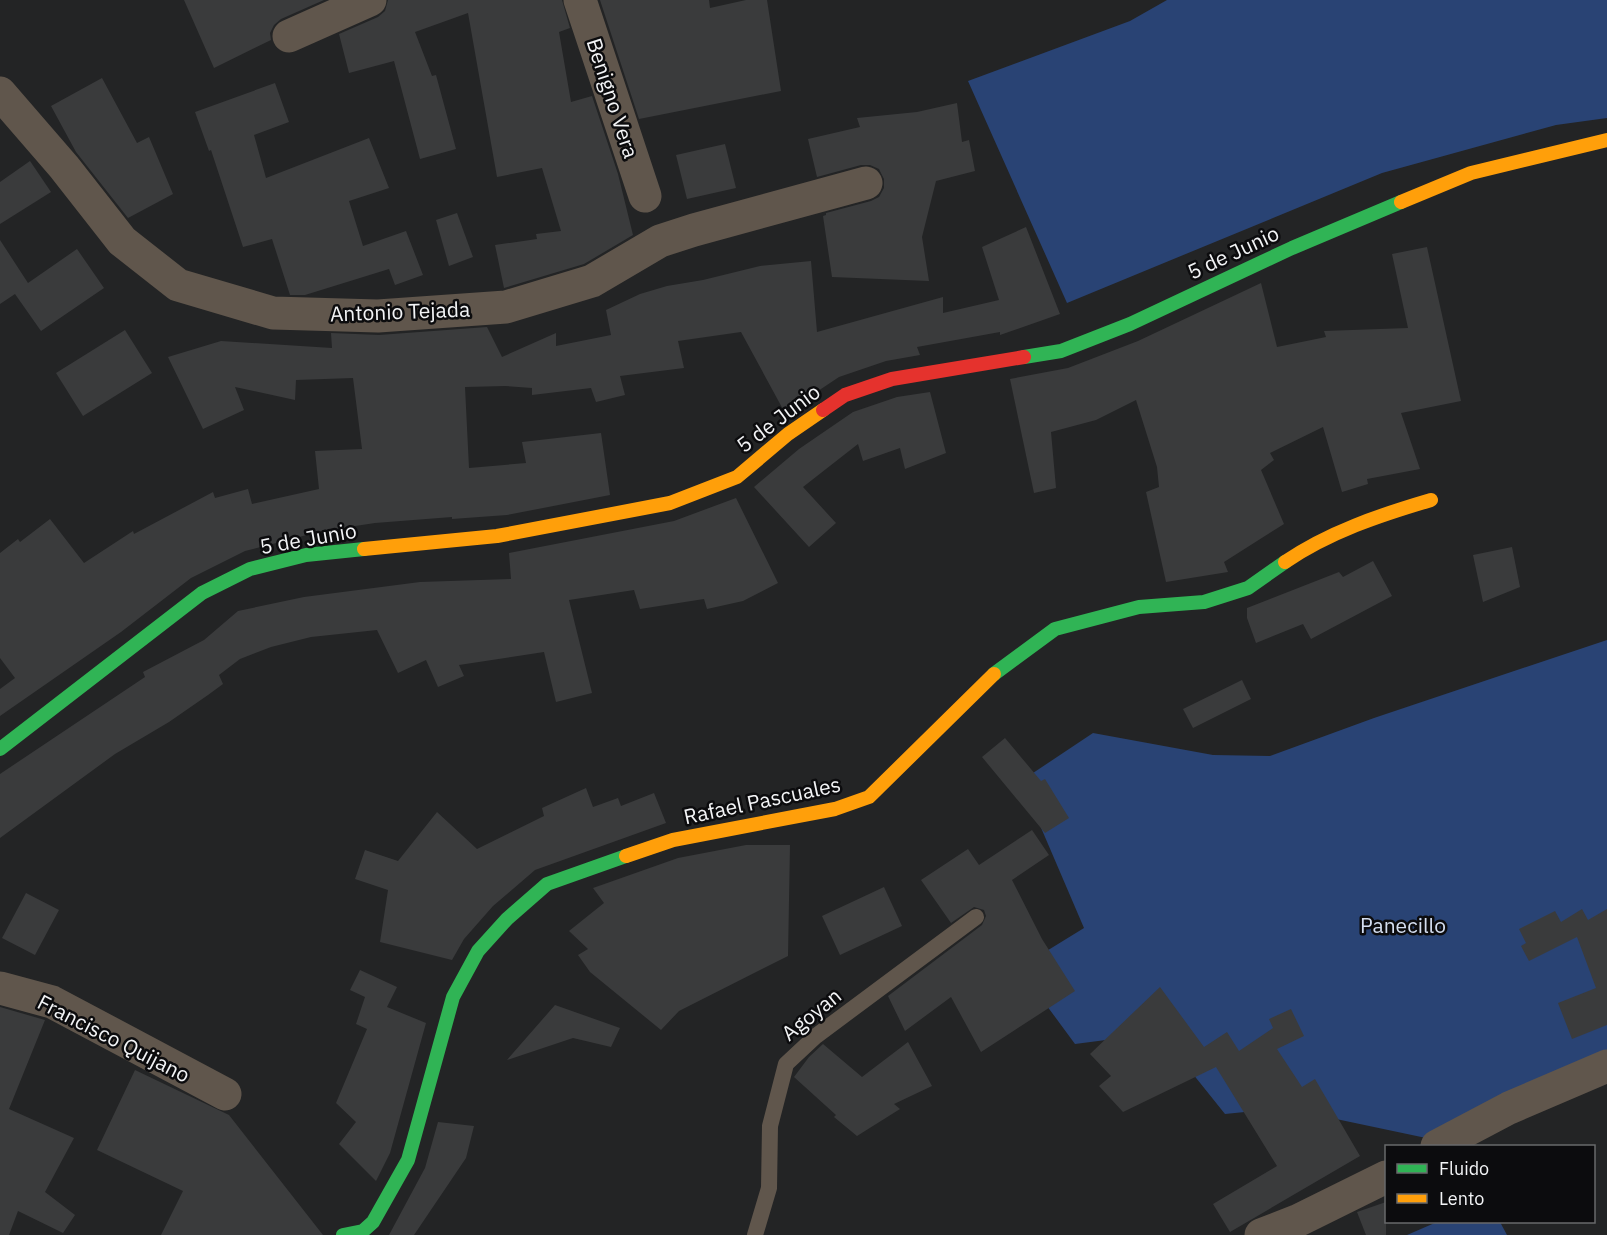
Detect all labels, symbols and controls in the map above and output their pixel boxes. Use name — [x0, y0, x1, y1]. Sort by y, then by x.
street label: Benigno Vera — [580, 34, 646, 162]
street label: 5 de Junio — [1183, 219, 1283, 285]
street label: Antonio Tejada — [329, 295, 471, 327]
street label: 5 de Junio — [731, 377, 825, 459]
street label: 5 de Junio — [257, 516, 359, 560]
street label: Rafael Pascuales — [681, 770, 843, 830]
park label: Panecillo — [1360, 911, 1446, 939]
street label: Agoyan — [775, 981, 847, 1047]
street label: Francisco Quijano — [33, 988, 195, 1088]
legend — [1385, 1145, 1595, 1223]
text: Fluido — [1439, 1157, 1489, 1180]
text: Lento — [1439, 1187, 1484, 1210]

